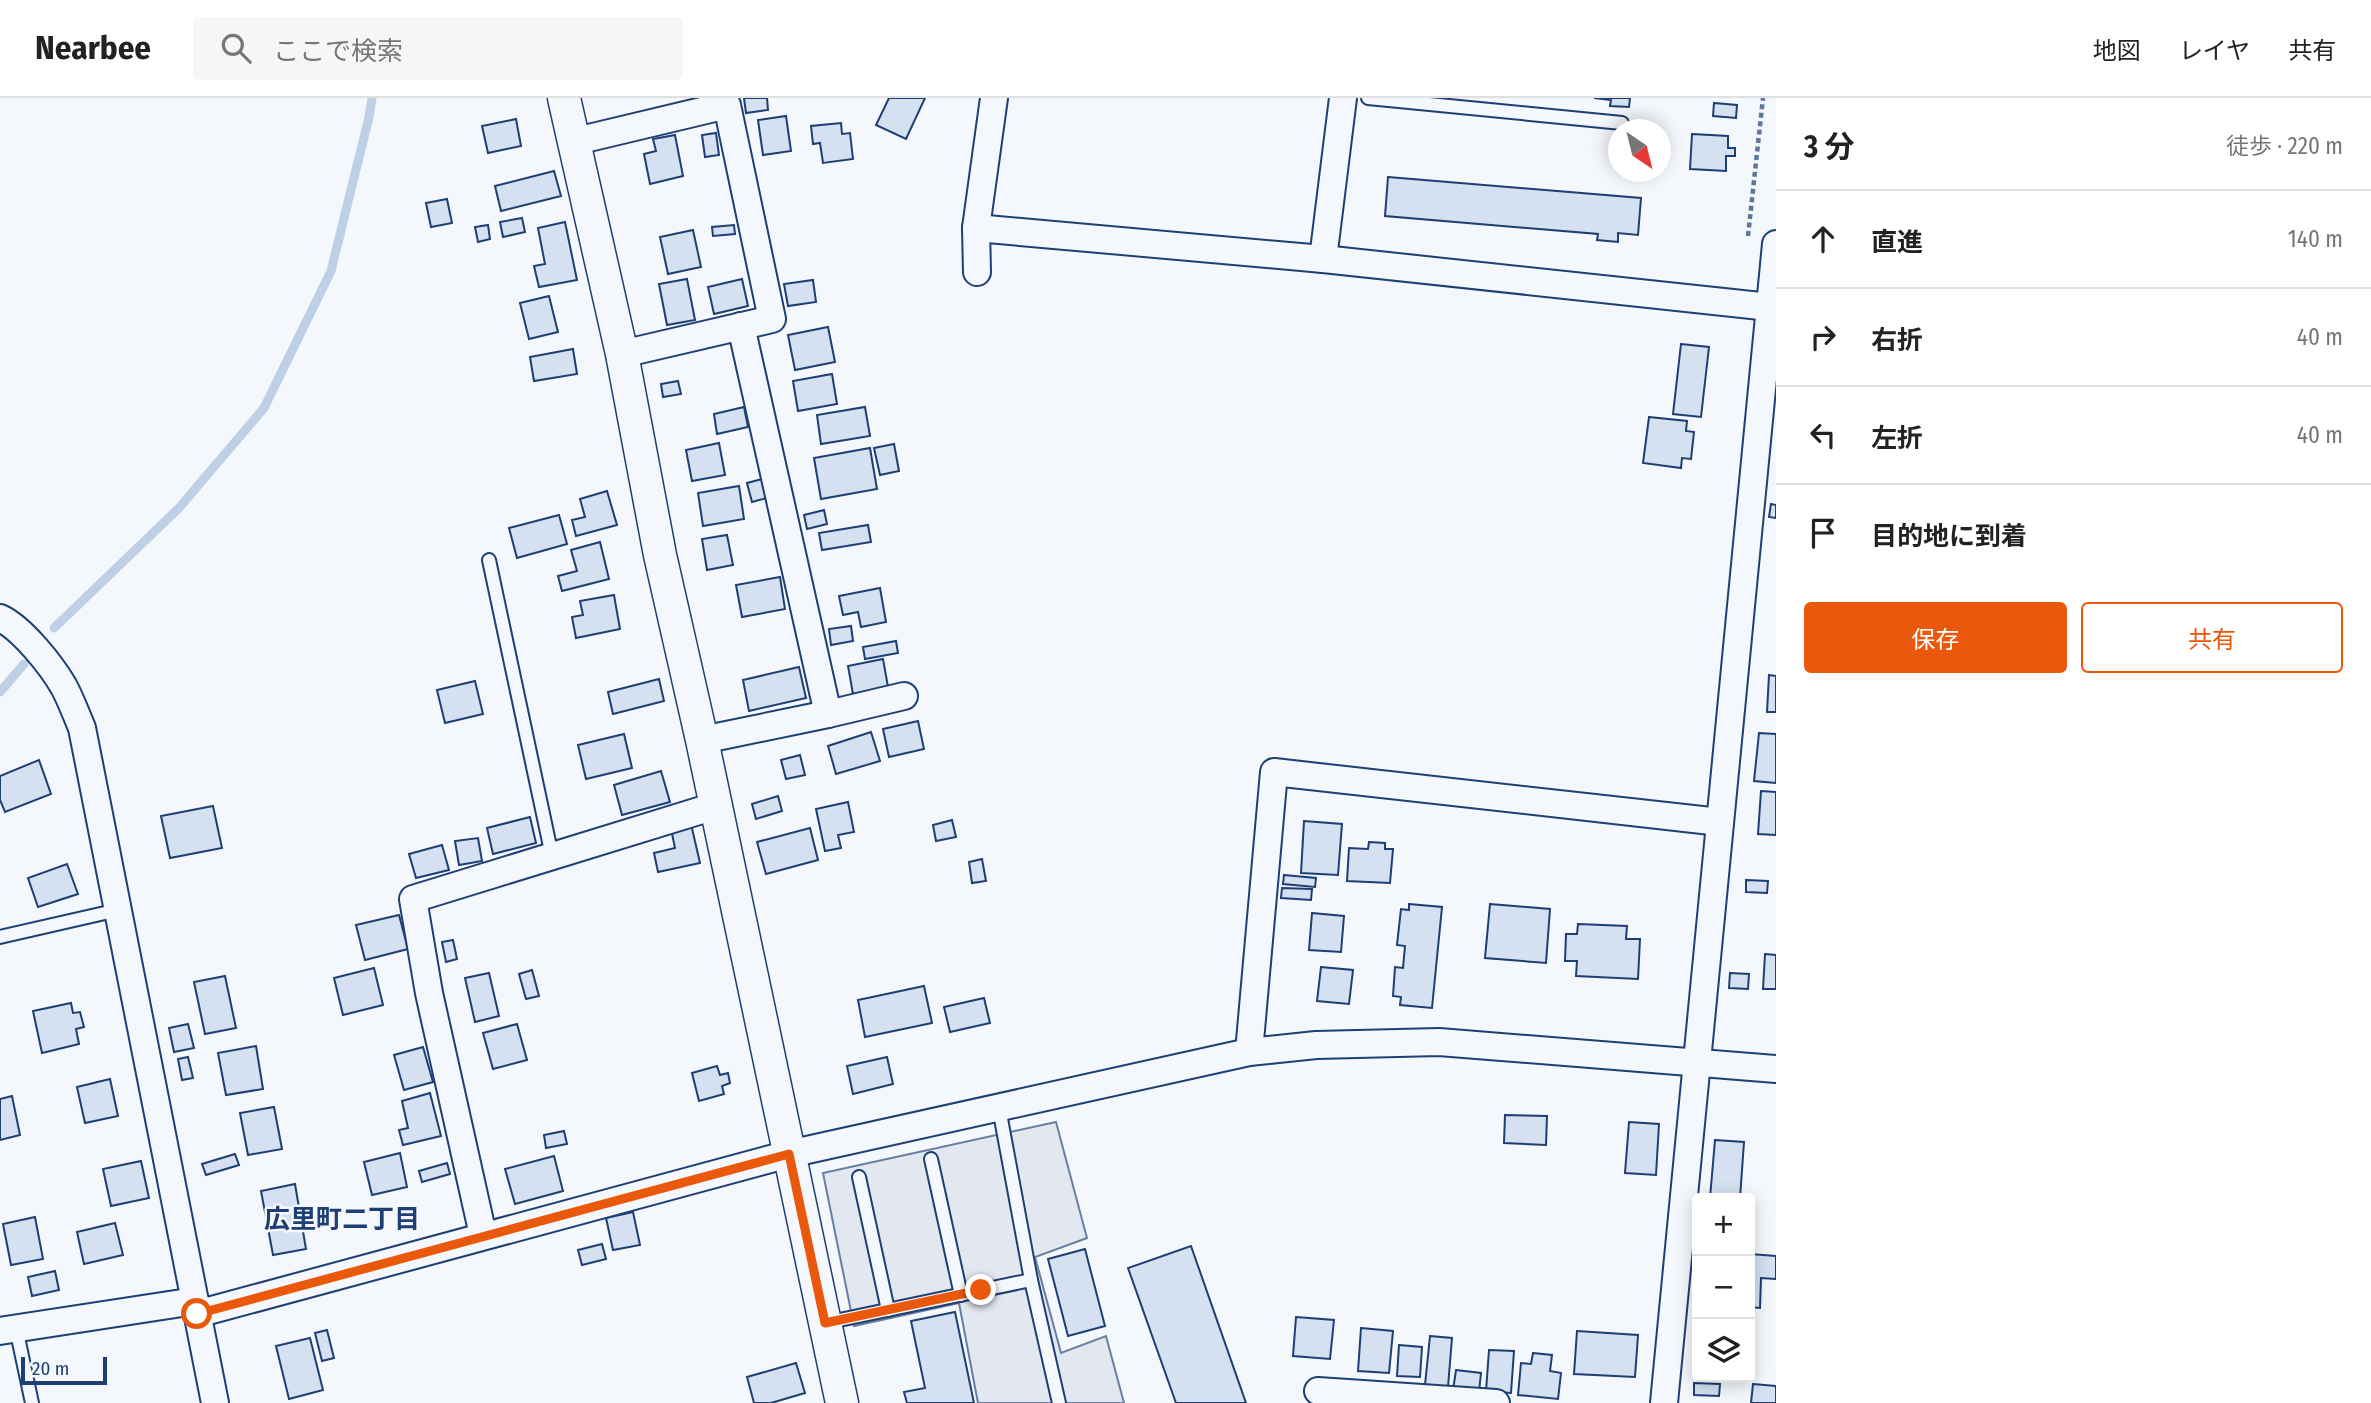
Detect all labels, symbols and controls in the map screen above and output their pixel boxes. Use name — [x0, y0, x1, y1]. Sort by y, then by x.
search box — [193, 17, 683, 80]
text: Nearbee — [35, 28, 151, 68]
icon: search — [217, 29, 255, 67]
text: ここで検索 — [273, 36, 403, 67]
text: 地図 — [2093, 37, 2141, 65]
text: レイヤ — [2179, 37, 2250, 65]
text: 共有 — [2288, 37, 2336, 65]
north arrow — [1608, 119, 1671, 182]
text: 3 分 — [1804, 129, 1854, 165]
text: 徒歩 · 220 m — [2226, 132, 2343, 160]
icon: ahead — [1804, 220, 1842, 258]
text: 140 m — [2288, 225, 2343, 253]
text: 直進 — [1871, 227, 1923, 258]
icon: right — [1804, 318, 1842, 356]
text: 40 m — [2297, 323, 2343, 351]
text: 右折 — [1871, 325, 1923, 356]
icon: left — [1804, 416, 1842, 454]
text: 40 m — [2297, 421, 2343, 449]
text: 左折 — [1871, 423, 1923, 454]
icon: arrive — [1804, 514, 1842, 552]
text: 目的地に到着 — [1871, 521, 2027, 552]
button: 保存 — [1804, 602, 2067, 673]
button: 共有 — [2081, 602, 2343, 673]
map controls — [1692, 1193, 1755, 1382]
button: + — [1692, 1193, 1755, 1256]
district label: 広里町二丁目 — [264, 1204, 420, 1235]
button: − — [1692, 1256, 1755, 1319]
route end — [965, 1274, 996, 1305]
route start — [181, 1298, 212, 1329]
button: layers — [1692, 1319, 1755, 1382]
scale bar — [21, 1354, 107, 1386]
text: 20 m — [32, 1357, 69, 1380]

